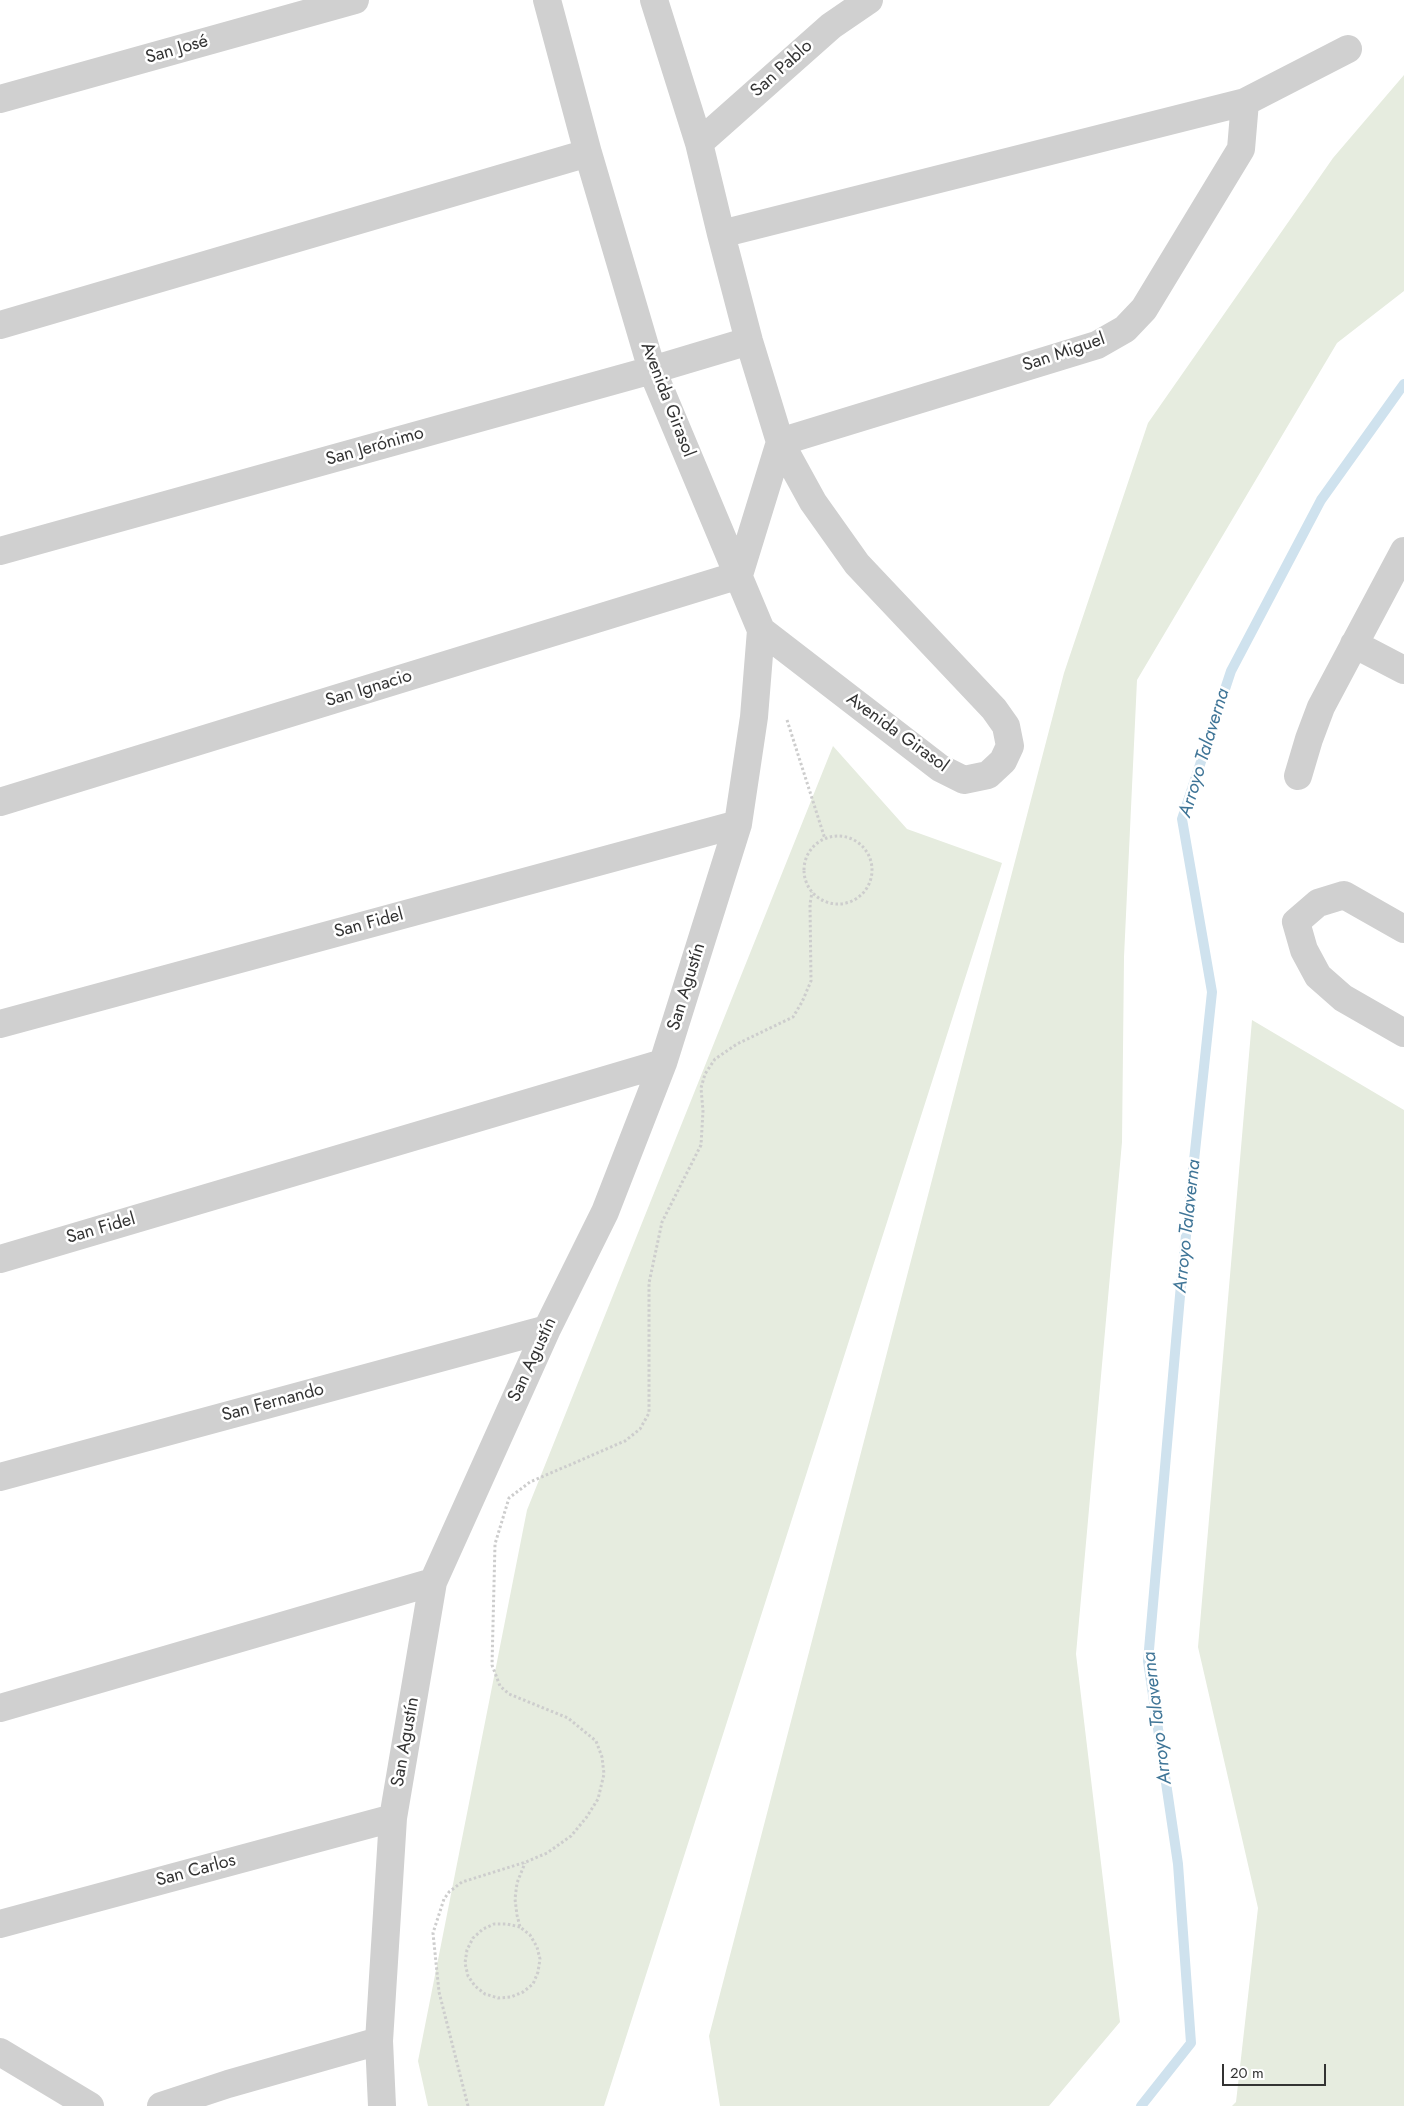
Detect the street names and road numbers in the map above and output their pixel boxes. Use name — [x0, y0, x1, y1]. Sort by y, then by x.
street label: San José — [143, 31, 211, 69]
street label: San Pablo — [747, 36, 817, 102]
street label: San Miguel — [1020, 329, 1108, 377]
street label: Avenida Girasol — [635, 340, 699, 460]
street label: San Jerónimo — [324, 423, 426, 471]
street label: San Ignacio — [323, 666, 415, 712]
street label: Avenida Girasol — [842, 689, 952, 777]
street label: San Fidel — [332, 904, 406, 944]
street label: San Agustín — [663, 940, 711, 1034]
street label: San Fidel — [64, 1209, 138, 1249]
street label: San Agustín — [504, 1314, 562, 1406]
street label: San Fernando — [220, 1379, 326, 1427]
street label: San Agustín — [387, 1695, 425, 1789]
street label: San Carlos — [154, 1850, 238, 1892]

